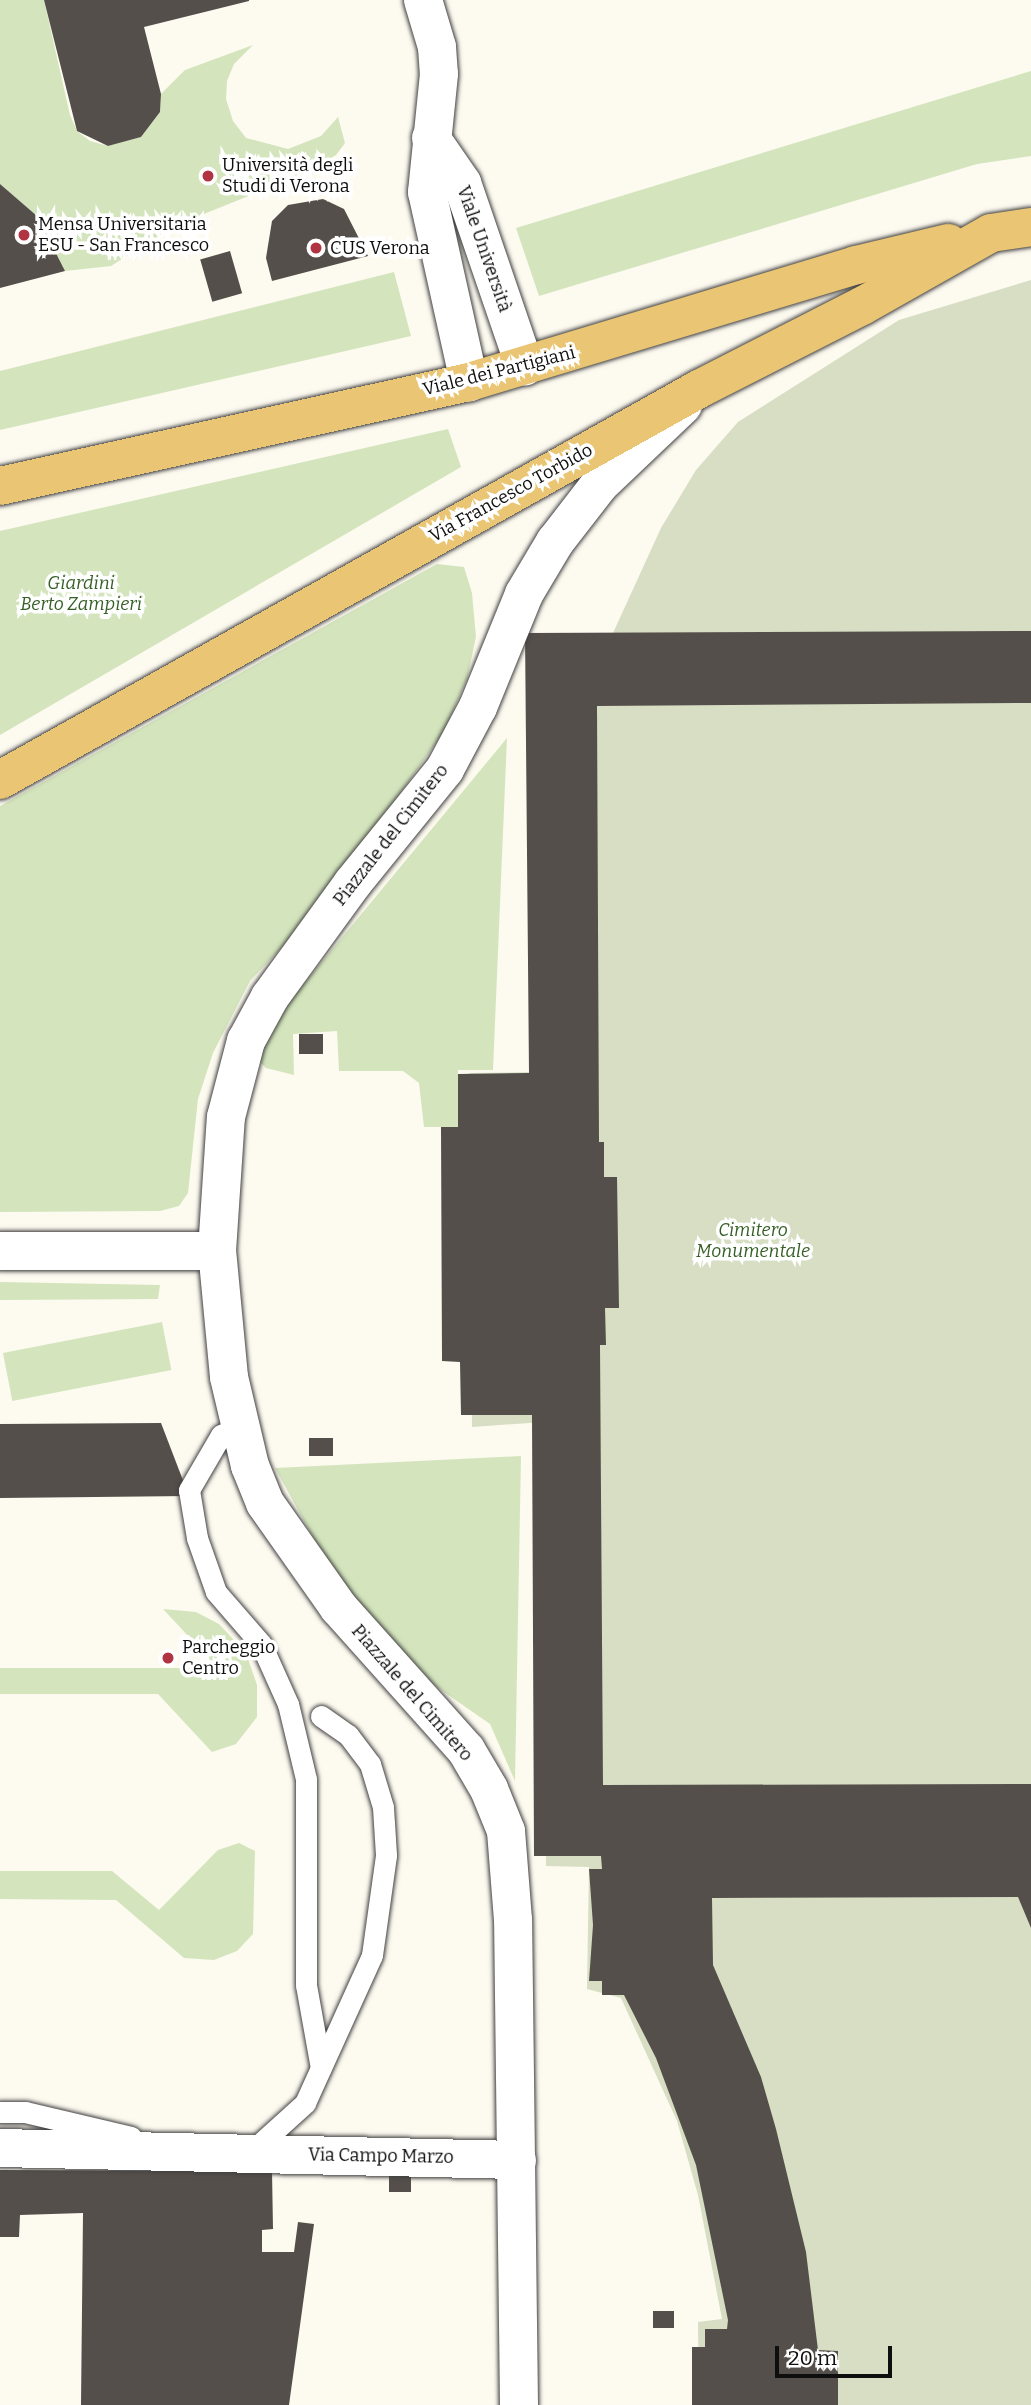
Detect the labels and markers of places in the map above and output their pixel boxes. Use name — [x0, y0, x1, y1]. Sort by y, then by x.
place label: Università degli Studi di Verona — [222, 155, 353, 198]
marker: Università degli Studi di Verona — [200, 168, 216, 184]
place label: Mensa Universitaria ESU - San Francesco — [38, 214, 209, 256]
marker: Mensa Universitaria ESU - San Francesco — [16, 227, 32, 243]
place label: CUS Verona — [330, 237, 430, 259]
marker: CUS Verona — [308, 240, 324, 256]
place label: Parcheggio Centro — [182, 1637, 275, 1680]
marker: Parcheggio Centro — [160, 1650, 176, 1666]

